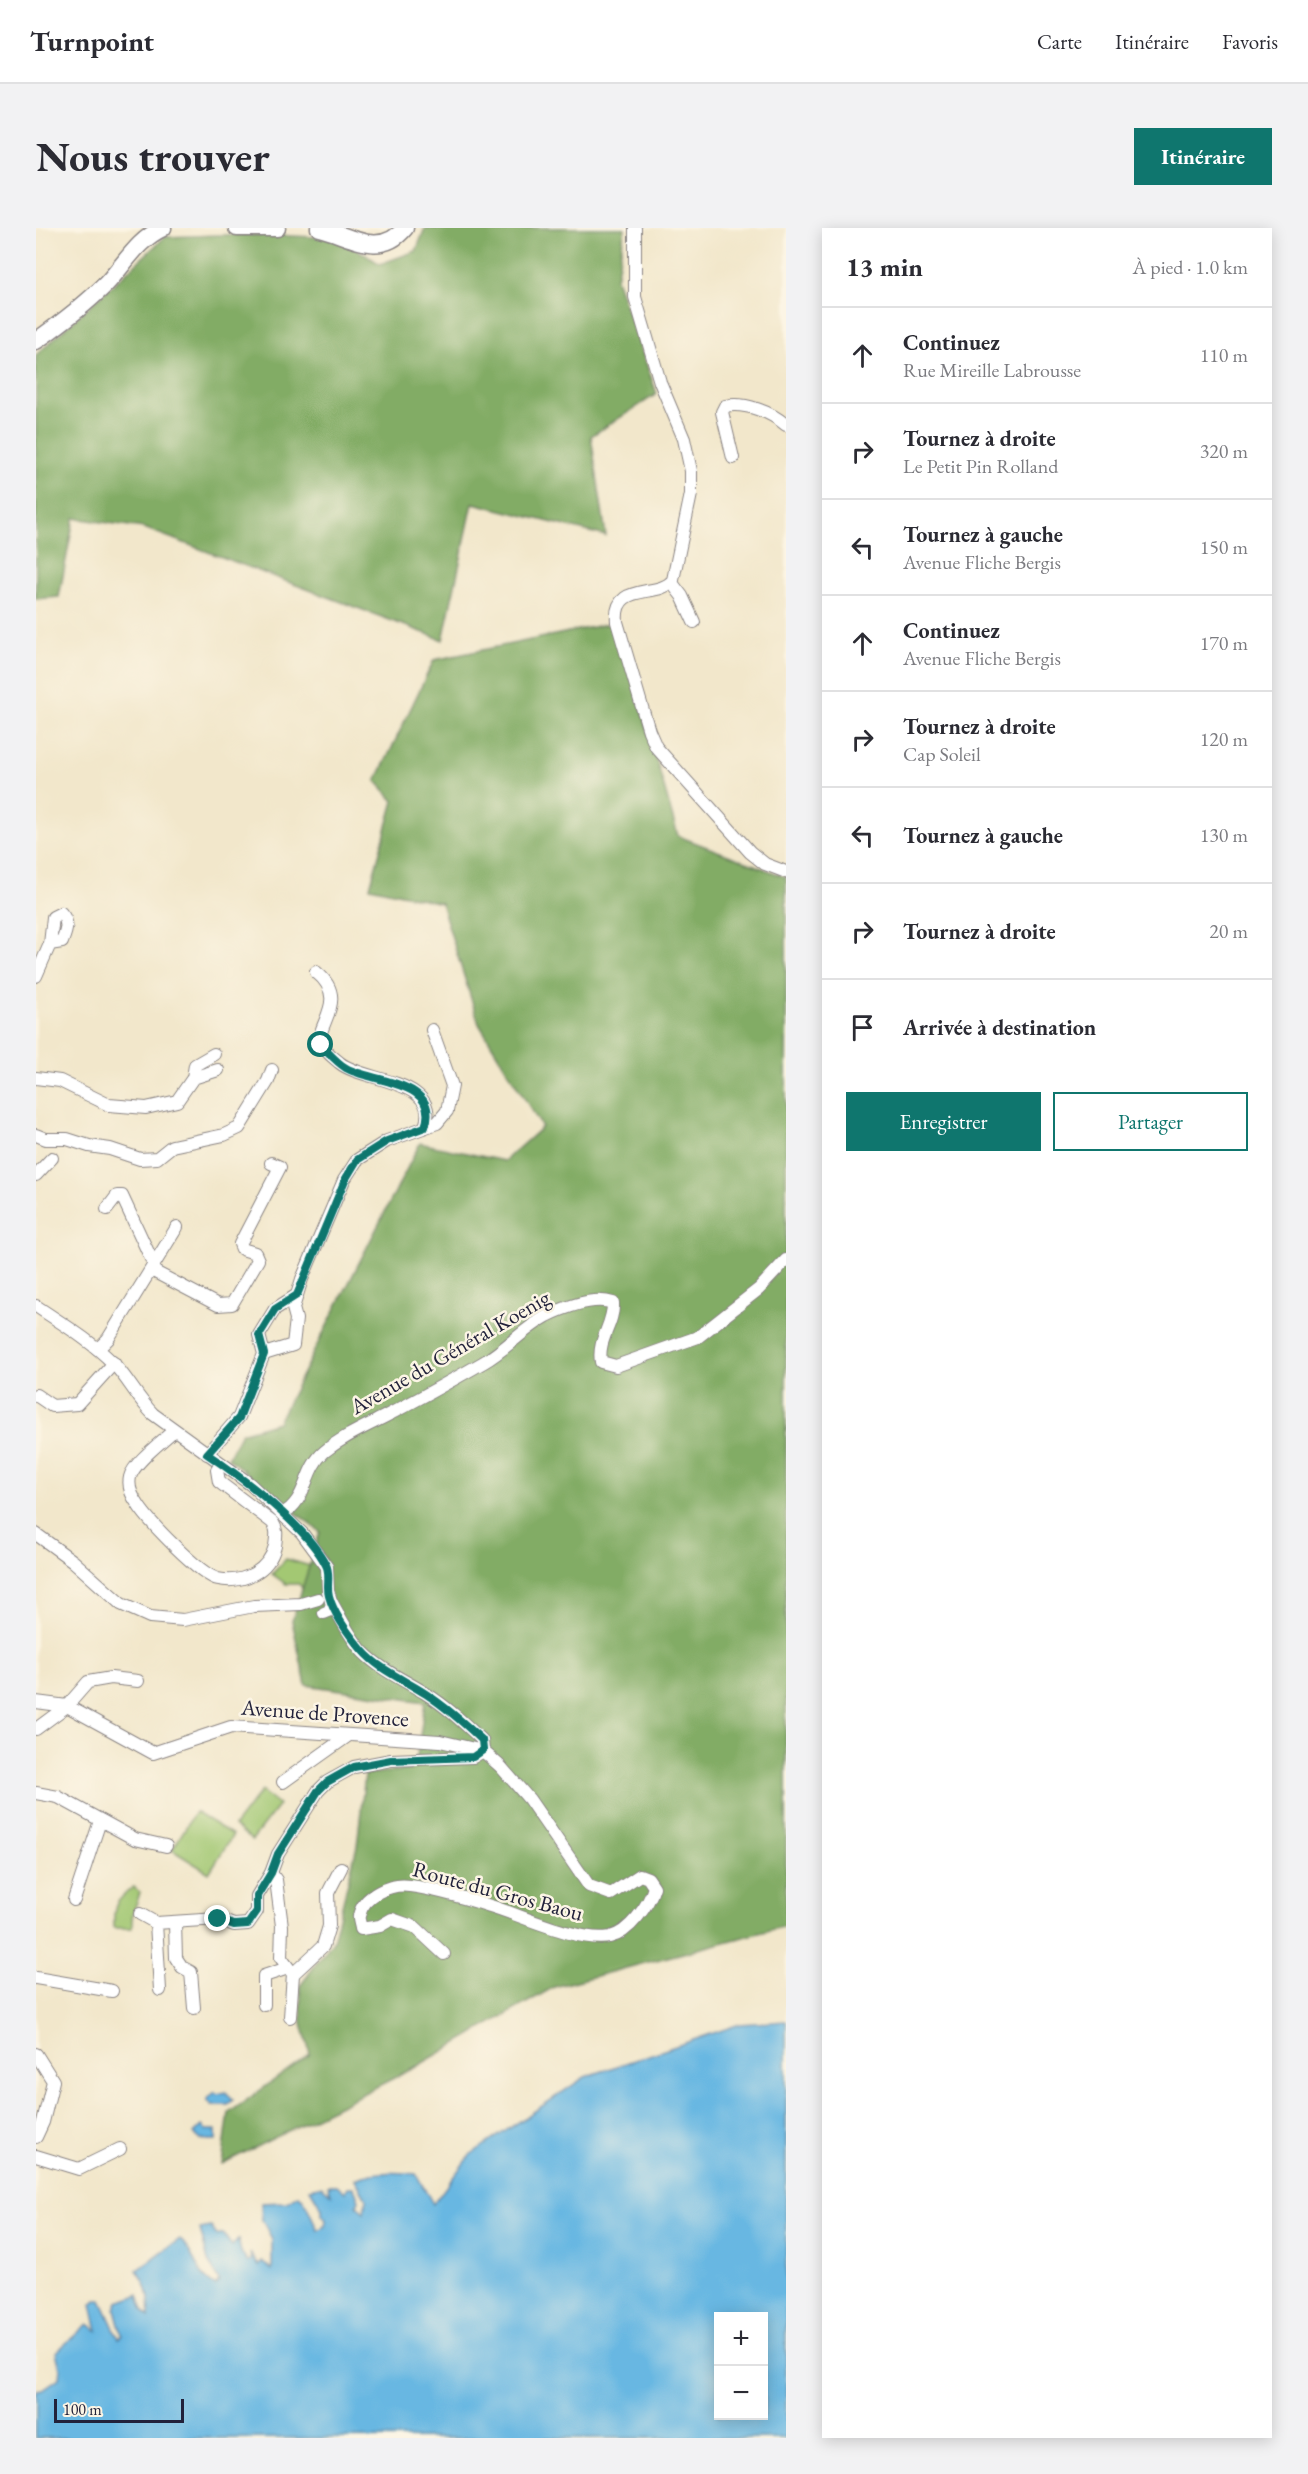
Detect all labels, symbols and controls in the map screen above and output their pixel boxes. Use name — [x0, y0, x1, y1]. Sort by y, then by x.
text: Turnpoint — [30, 23, 154, 59]
text: Carte — [1037, 28, 1082, 55]
text: Itinéraire — [1115, 28, 1189, 55]
text: Favoris — [1222, 28, 1278, 55]
button: Itinéraire — [1134, 128, 1272, 185]
text: Nous trouver — [36, 129, 270, 184]
text: 13 min — [846, 250, 923, 284]
text: À pied · 1.0 km — [1132, 254, 1248, 280]
text: Continuez — [903, 328, 1000, 357]
icon: ahead — [846, 339, 879, 372]
text: 110 m — [1200, 342, 1248, 368]
text: Rue Mireille Labrousse — [903, 357, 1081, 383]
text: Tournez à droite — [903, 424, 1056, 453]
icon: right — [846, 435, 879, 468]
text: 320 m — [1200, 438, 1248, 464]
text: Le Petit Pin Rolland — [903, 453, 1058, 479]
text: Tournez à gauche — [903, 520, 1063, 549]
icon: left — [846, 531, 879, 564]
text: 150 m — [1200, 534, 1248, 560]
text: Avenue Fliche Bergis — [903, 549, 1061, 575]
text: Continuez — [903, 616, 1000, 645]
icon: ahead — [846, 627, 879, 660]
text: 170 m — [1200, 630, 1248, 656]
text: Avenue Fliche Bergis — [903, 645, 1061, 671]
text: Tournez à droite — [903, 712, 1056, 741]
icon: right — [846, 723, 879, 756]
text: 120 m — [1200, 726, 1248, 752]
text: Cap Soleil — [903, 741, 981, 767]
icon: left — [846, 819, 879, 852]
text: Tournez à gauche — [903, 821, 1063, 850]
text: 130 m — [1200, 822, 1248, 848]
icon: right — [846, 915, 879, 948]
text: Tournez à droite — [903, 917, 1056, 946]
text: 20 m — [1209, 918, 1248, 944]
icon: arrive — [846, 1011, 879, 1044]
text: Arrivée à destination — [903, 1013, 1096, 1042]
route start — [307, 1031, 333, 1057]
button: Enregistrer — [846, 1092, 1041, 1151]
button: Partager — [1053, 1092, 1248, 1151]
street label: Avenue du Général Koenig — [344, 1283, 556, 1422]
street label: Avenue de Provence — [239, 1693, 410, 1733]
street label: Route du Gros Baou — [410, 1854, 587, 1928]
route end — [204, 1905, 230, 1931]
map controls — [714, 2312, 768, 2420]
button: + — [714, 2312, 768, 2366]
button: − — [714, 2366, 768, 2420]
scale bar — [54, 2396, 184, 2424]
text: 100 m — [63, 2399, 102, 2420]

